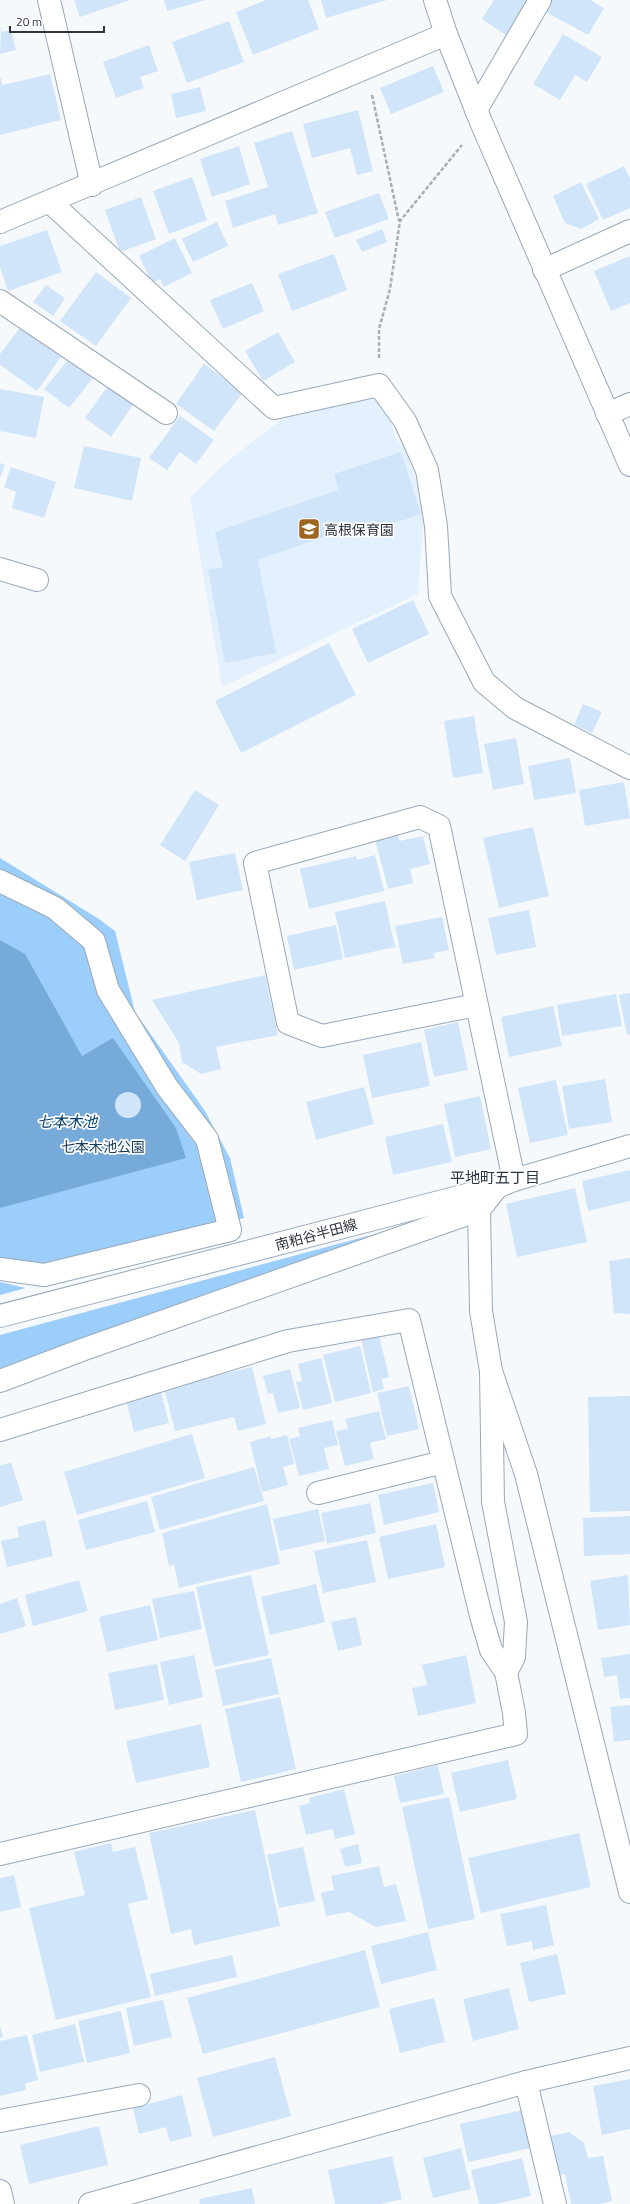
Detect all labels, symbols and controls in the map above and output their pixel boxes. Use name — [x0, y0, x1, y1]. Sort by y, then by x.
scale bar — [10, 8, 104, 34]
text: 20 m — [16, 12, 42, 31]
school or university icon: 高根保育園 — [296, 516, 322, 542]
place label: 高根保育園 — [324, 519, 394, 540]
water label: 七本木池 — [37, 1110, 99, 1133]
park label: 七本木池公園 — [61, 1136, 145, 1157]
district label: 平地町五丁目 — [450, 1166, 540, 1189]
street label: 南粕谷半田線 — [273, 1213, 359, 1255]

